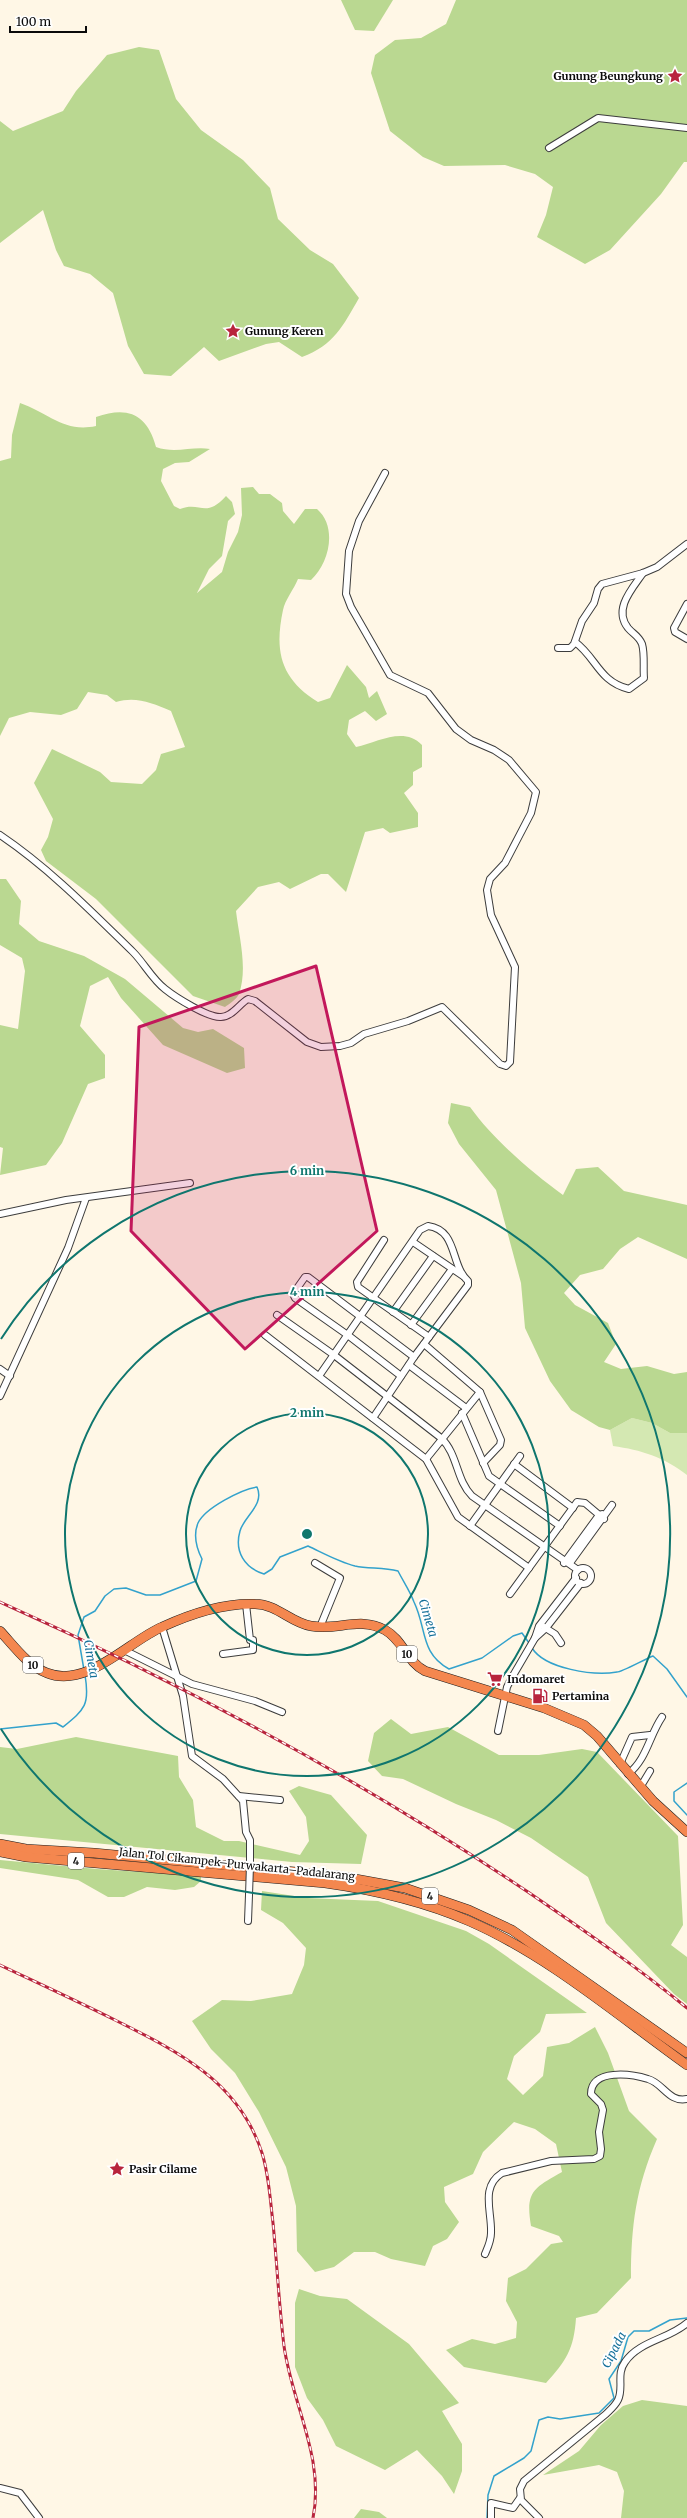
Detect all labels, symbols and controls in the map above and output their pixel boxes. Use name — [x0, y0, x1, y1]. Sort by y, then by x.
scale bar — [10, 8, 86, 34]
text: 100 m — [16, 14, 51, 29]
place icon: Gunung Beungkung — [666, 67, 684, 85]
place label: Gunung Beungkung — [553, 69, 663, 83]
place icon: Gunung Keren — [224, 322, 242, 340]
place label: Gunung Keren — [245, 324, 324, 338]
text: 6 min — [290, 1163, 324, 1178]
text: 4 min — [290, 1284, 324, 1299]
text: 2 min — [290, 1405, 324, 1420]
centre of rings — [300, 1527, 314, 1541]
water label: Cimeta — [416, 1597, 441, 1639]
water label: Cimeta — [81, 1638, 102, 1680]
road number: 10 — [397, 1646, 417, 1662]
road number: 10 — [23, 1657, 43, 1673]
supermarket icon: Indomaret — [486, 1670, 504, 1688]
place label: Indomaret — [507, 1672, 565, 1686]
fuel station icon: Pertamina — [531, 1687, 549, 1705]
place label: Pertamina — [552, 1689, 609, 1703]
street label: Jalan Tol Cikampek–Purwakarta–Padalarang — [117, 1845, 356, 1883]
road number: 4 — [68, 1853, 84, 1869]
road number: 4 — [422, 1888, 438, 1904]
place icon: Pasir Cilame — [108, 2160, 126, 2178]
place label: Pasir Cilame — [129, 2162, 197, 2176]
water label: Cipada — [598, 2329, 629, 2370]

